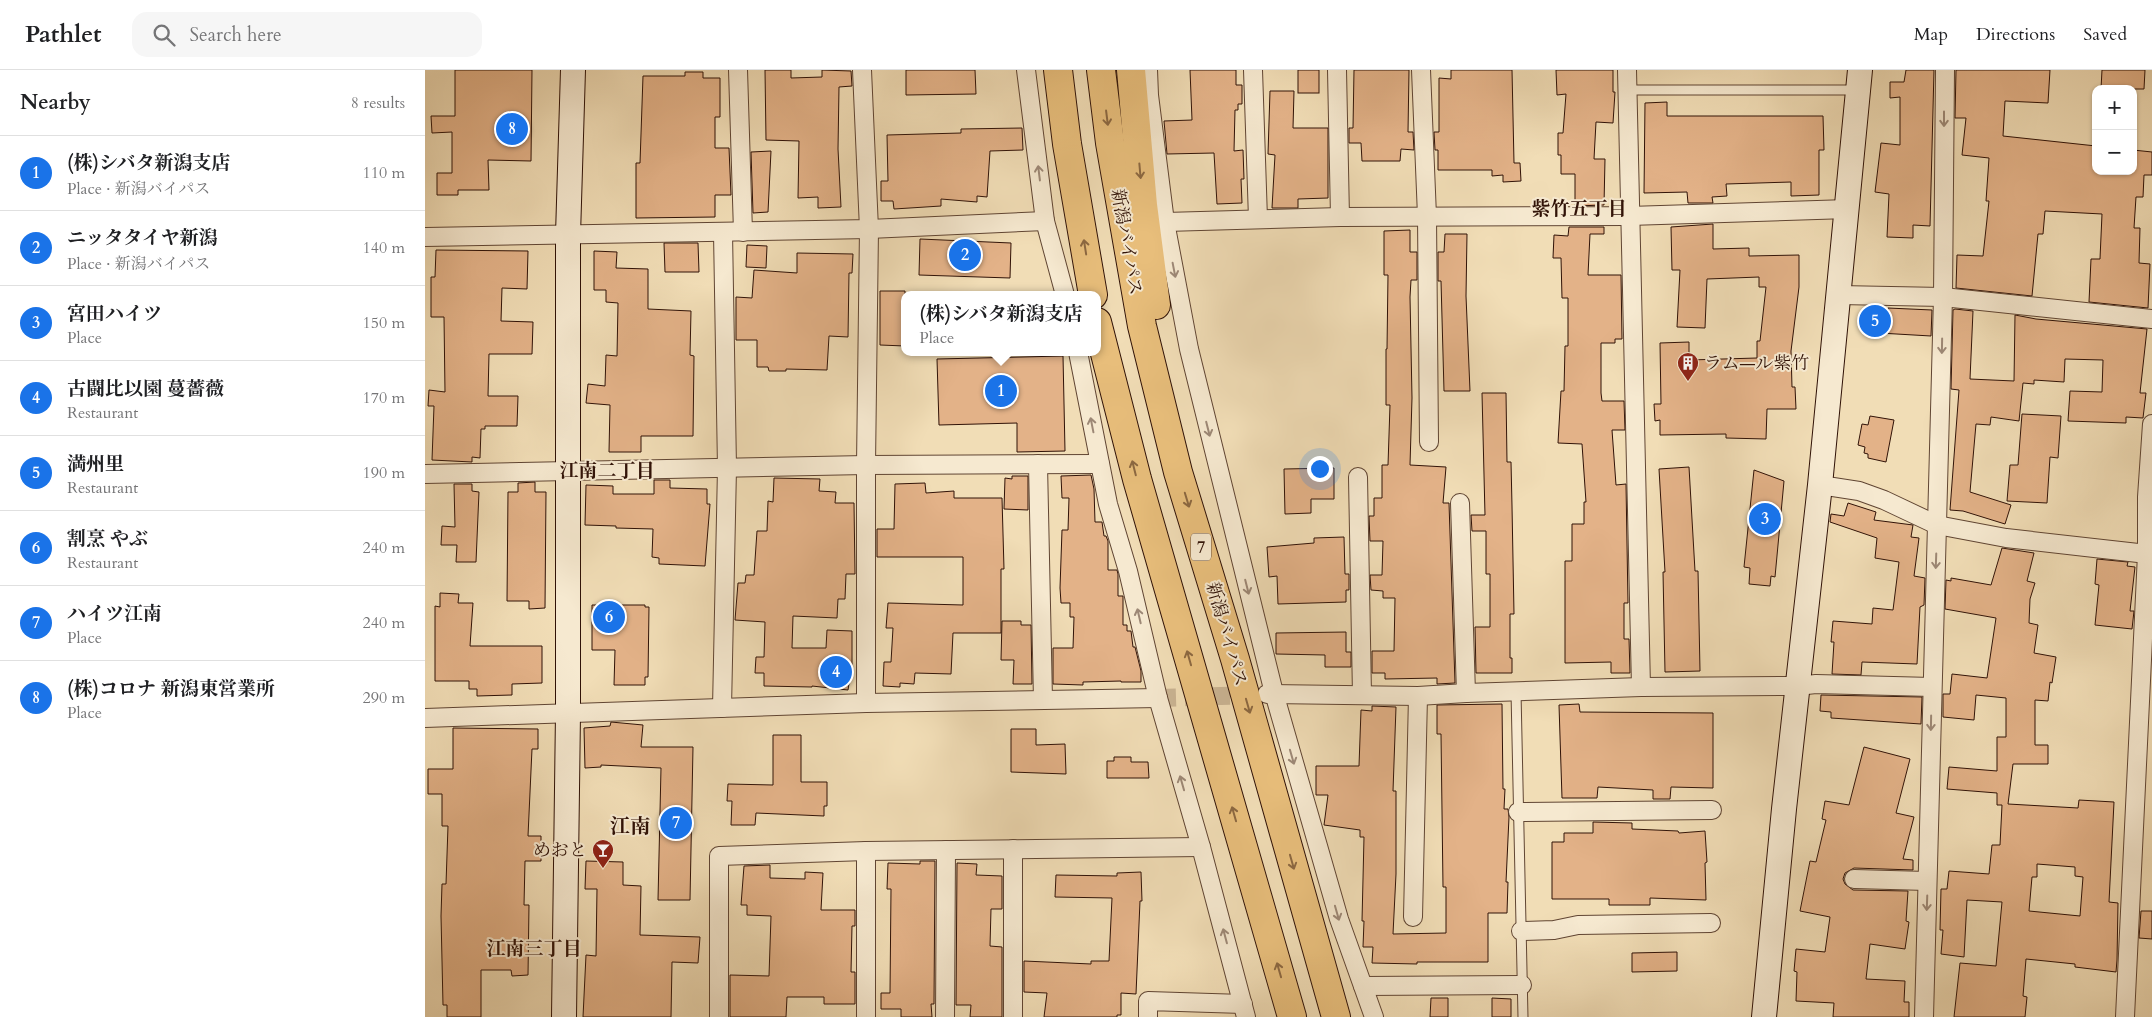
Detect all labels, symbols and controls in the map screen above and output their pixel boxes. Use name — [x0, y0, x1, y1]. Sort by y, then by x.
search box — [132, 12, 482, 57]
text: Pathlet — [25, 18, 102, 51]
icon: search — [150, 21, 178, 49]
text: Search here — [190, 22, 282, 48]
text: Map — [1914, 22, 1948, 47]
text: Directions — [1976, 22, 2055, 47]
text: Saved — [2083, 22, 2127, 47]
map controls — [2092, 85, 2137, 175]
button: + — [2092, 85, 2137, 130]
text: Nearby — [20, 88, 91, 117]
text: 8 results — [351, 92, 405, 114]
pin: 8 — [496, 110, 528, 148]
one-way arrow — [1102, 110, 1112, 126]
one-way arrow — [1939, 110, 1949, 126]
button: − — [2092, 130, 2137, 175]
text: (株)シバタ新潟支店 — [67, 150, 231, 176]
text: 1 — [32, 162, 40, 184]
text: 110 m — [363, 162, 405, 184]
one-way arrow — [1135, 163, 1145, 179]
one-way arrow — [1034, 165, 1044, 181]
text: Place · 新潟バイパス — [67, 178, 210, 200]
street label: 新潟バイパス — [1105, 187, 1148, 297]
district label: 紫竹五丁目 — [1531, 196, 1627, 222]
text: ニッタタイヤ新潟 — [67, 225, 218, 251]
pin: 2 — [949, 236, 981, 274]
text: 2 — [32, 237, 40, 259]
text: 140 m — [363, 237, 405, 259]
one-way arrow — [1079, 239, 1089, 255]
text: Place · 新潟バイパス — [67, 253, 210, 275]
one-way arrow — [1170, 262, 1180, 278]
popup — [901, 291, 1101, 356]
text: 宮田ハイツ — [67, 301, 162, 327]
text: (株)シバタ新潟支店 — [919, 301, 1083, 327]
pin: 5 — [1859, 302, 1891, 340]
text: 3 — [32, 312, 40, 334]
text: 150 m — [363, 312, 405, 334]
text: Place — [67, 327, 102, 349]
text: Place — [919, 327, 954, 349]
one-way arrow — [1937, 338, 1947, 354]
building icon: ラム―ル紫竹 — [1676, 351, 1700, 382]
place label: ラム―ル紫竹 — [1704, 351, 1809, 376]
pin: 1 — [985, 372, 1017, 410]
text: 古闘比以園 蔓薔薇 — [67, 376, 224, 402]
text: 4 — [32, 387, 40, 409]
text: 170 m — [363, 387, 405, 409]
text: Restaurant — [67, 402, 138, 424]
one-way arrow — [1087, 417, 1096, 433]
one-way arrow — [1204, 421, 1213, 437]
text: 満州里 — [67, 451, 124, 477]
your location — [1307, 456, 1333, 482]
district label: 江南二丁目 — [559, 458, 655, 484]
one-way arrow — [1129, 460, 1138, 476]
text: 5 — [32, 462, 40, 484]
text: 190 m — [363, 462, 405, 484]
text: Restaurant — [67, 477, 138, 499]
one-way arrow — [1182, 491, 1192, 507]
pin: 3 — [1749, 500, 1781, 538]
text: 割烹 やぶ — [67, 526, 148, 552]
road number: 7 — [1191, 534, 1211, 561]
text: 6 — [32, 537, 40, 559]
text: 240 m — [363, 537, 405, 559]
text: Restaurant — [67, 552, 138, 574]
one-way arrow — [1931, 552, 1941, 569]
one-way arrow — [1243, 578, 1252, 594]
street label: 新潟バイパス — [1200, 579, 1253, 689]
pin: 6 — [593, 598, 625, 636]
text: ハイツ江南 — [67, 601, 162, 627]
one-way arrow — [1134, 609, 1143, 625]
text: 7 — [32, 612, 40, 634]
text: 240 m — [363, 612, 405, 634]
text: Place — [67, 627, 102, 649]
one-way arrow — [1184, 650, 1193, 666]
pin: 4 — [820, 653, 852, 691]
text: (株)コロナ 新潟東営業所 — [67, 676, 275, 702]
text: 8 — [32, 687, 40, 709]
text: 290 m — [363, 687, 405, 709]
one-way arrow — [1243, 697, 1253, 713]
text: Place — [67, 702, 102, 724]
one-way arrow — [1926, 715, 1936, 731]
one-way arrow — [1288, 748, 1297, 764]
one-way arrow — [1177, 776, 1187, 792]
pin: 7 — [660, 804, 692, 842]
one-way arrow — [1228, 806, 1238, 822]
district label: 江南 — [610, 813, 650, 840]
place label: めおと — [533, 838, 587, 863]
bar icon: めおと — [591, 838, 615, 869]
one-way arrow — [1288, 854, 1298, 870]
one-way arrow — [1922, 895, 1932, 911]
one-way arrow — [1333, 904, 1343, 920]
one-way arrow — [1219, 928, 1229, 944]
district label: 江南三丁目 — [486, 936, 582, 962]
one-way arrow — [1273, 963, 1283, 979]

